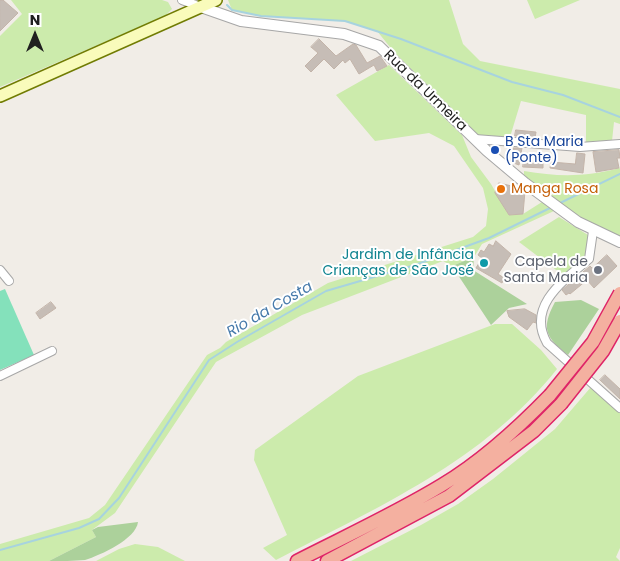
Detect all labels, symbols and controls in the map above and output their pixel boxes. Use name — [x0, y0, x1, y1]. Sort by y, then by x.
north arrow — [10, 10, 60, 60]
text: N — [30, 10, 40, 30]
street label: Rua da Urmeira — [380, 47, 470, 135]
place label: B Sta Maria (Ponte) — [505, 134, 583, 166]
marker: B Sta Maria (Ponte) — [489, 144, 501, 156]
place label: Manga Rosa — [511, 181, 598, 197]
marker: Manga Rosa — [495, 183, 507, 195]
place label: Jardim de Infância Crianças de São José — [322, 247, 474, 280]
place label: Capela de Santa Maria — [503, 254, 588, 286]
marker: Jardim de Infância Crianças de São José — [478, 257, 490, 269]
marker: Capela de Santa Maria — [592, 264, 604, 276]
water label: Rio da Costa — [224, 278, 316, 342]

